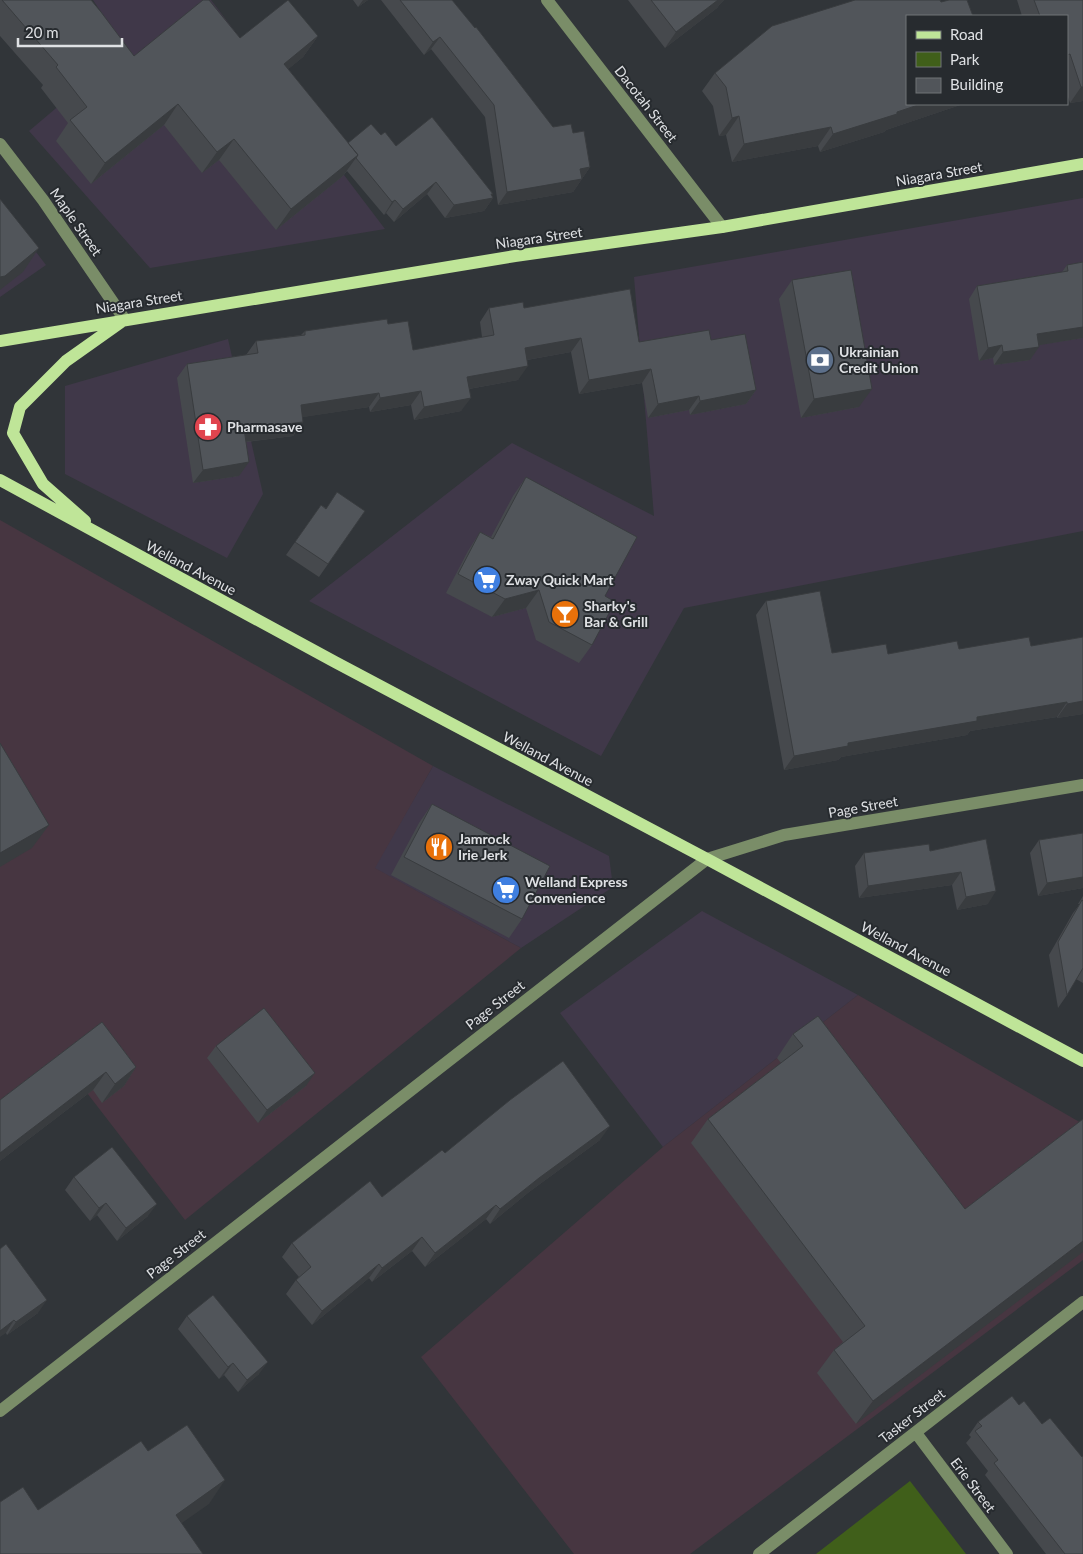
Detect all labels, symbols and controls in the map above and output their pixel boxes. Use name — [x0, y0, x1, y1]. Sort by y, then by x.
scale bar — [18, 15, 121, 47]
legend — [906, 15, 1068, 105]
text: 20 m — [25, 23, 59, 41]
text: Road — [950, 25, 983, 43]
text: Park — [950, 50, 980, 68]
street label: Dacotah Street — [611, 62, 681, 145]
text: Building — [950, 75, 1003, 93]
street label: Niagara Street — [894, 158, 983, 189]
street label: Maple Street — [47, 185, 106, 259]
street label: Niagara Street — [494, 223, 583, 252]
street label: Niagara Street — [94, 286, 183, 317]
place label: Ukrainian Credit Union — [839, 343, 919, 376]
bank icon: Ukrainian Credit Union — [805, 345, 835, 375]
pharmacy icon: Pharmasave — [193, 412, 223, 442]
place label: Pharmasave — [227, 418, 303, 435]
street label: Welland Avenue — [143, 537, 239, 598]
supermarket icon: Zway Quick Mart — [472, 565, 502, 595]
place label: Zway Quick Mart — [506, 571, 614, 588]
place label: Sharky's Bar & Grill — [584, 597, 648, 630]
bar icon: Sharky's Bar & Grill — [550, 599, 580, 629]
street label: Welland Avenue — [500, 728, 596, 789]
street label: Page Street — [827, 792, 899, 821]
place label: Jamrock Irie Jerk — [458, 830, 510, 863]
restaurant icon: Jamrock Irie Jerk — [424, 832, 454, 862]
place label: Welland Express Convenience — [525, 873, 628, 906]
supermarket icon: Welland Express Convenience — [491, 875, 521, 905]
street label: Welland Avenue — [858, 918, 954, 979]
street label: Page Street — [462, 976, 528, 1033]
street label: Page Street — [143, 1225, 209, 1282]
street label: Tasker Street — [875, 1385, 948, 1447]
street label: Erie Street — [947, 1454, 1000, 1515]

